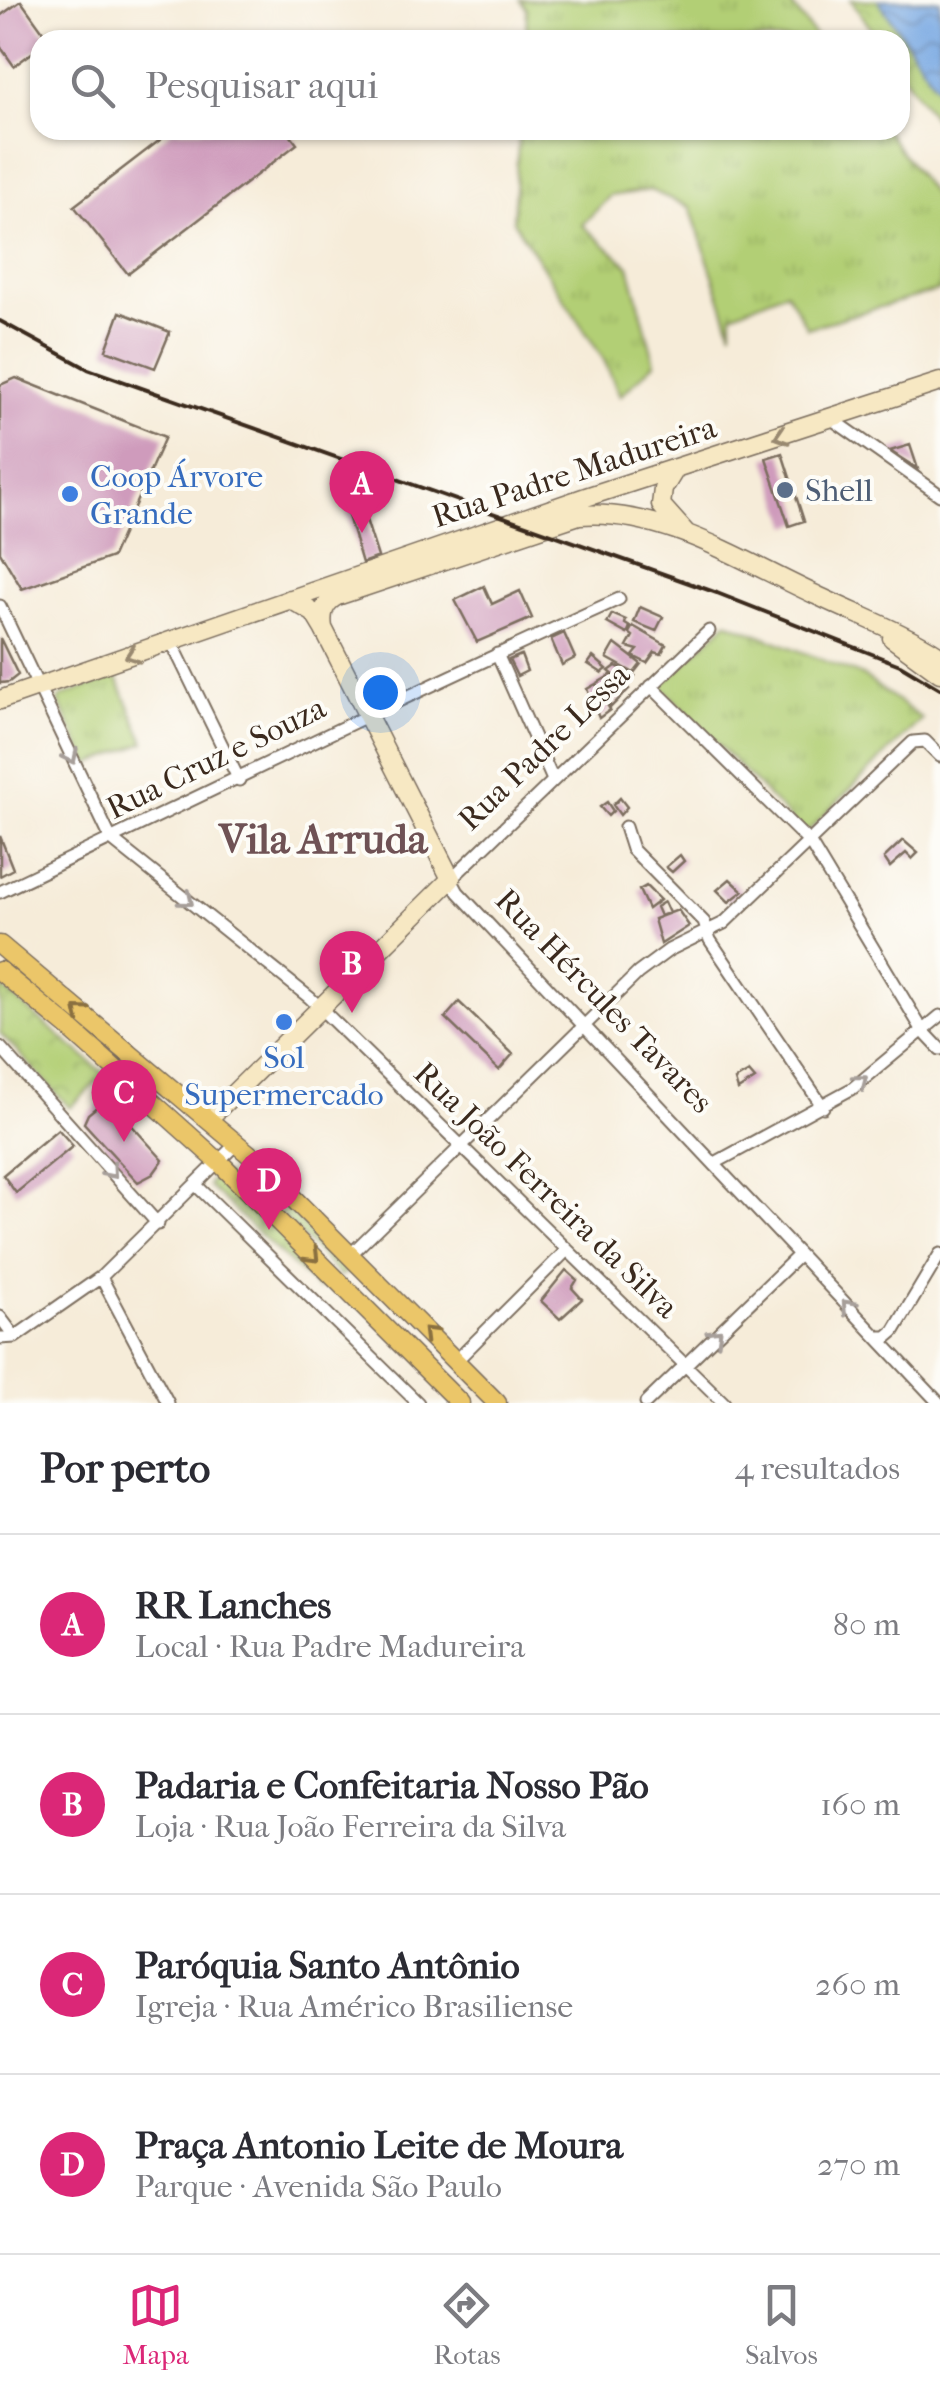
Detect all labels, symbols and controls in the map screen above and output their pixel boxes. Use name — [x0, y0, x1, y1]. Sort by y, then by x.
search box — [30, 30, 910, 140]
icon: search — [65, 58, 120, 113]
text: Pesquisar aqui — [145, 63, 378, 108]
street label: Rua Padre Madureira — [427, 408, 722, 535]
one-way arrow — [774, 424, 791, 445]
pin: A — [330, 450, 394, 533]
place label: Coop Árvore Grande — [90, 458, 263, 532]
place label: Shell — [805, 472, 873, 509]
marker: Shell — [774, 479, 796, 501]
marker: Coop Árvore Grande — [59, 483, 81, 505]
one-way arrow — [125, 643, 142, 663]
street label: Rua Padre Lessa — [451, 655, 638, 838]
your location — [355, 667, 406, 718]
street label: Rua Cruz e Souza — [101, 688, 333, 827]
one-way arrow — [59, 747, 79, 765]
district label: Vila Arruda — [218, 815, 429, 864]
street label: Rua Hércules Tavares — [488, 881, 720, 1121]
one-way arrow — [176, 888, 194, 906]
pin: B — [320, 930, 384, 1013]
one-way arrow — [74, 1006, 92, 1024]
marker: Sol Supermercado — [273, 1011, 295, 1033]
place label: Sol Supermercado — [184, 1039, 384, 1113]
street label: Rua João Ferreira da Silva — [406, 1054, 686, 1327]
pin: C — [92, 1060, 156, 1142]
one-way arrow — [850, 1075, 868, 1093]
pin: D — [236, 1148, 302, 1230]
one-way arrow — [100, 1160, 118, 1179]
one-way arrow — [302, 1245, 320, 1263]
one-way arrow — [842, 1300, 860, 1318]
one-way arrow — [423, 1326, 441, 1344]
one-way arrow — [704, 1329, 723, 1347]
text: Por perto — [40, 1444, 210, 1493]
text: 4 resultados — [735, 1450, 900, 1487]
text: RR Lanches — [135, 1583, 331, 1628]
text: A — [62, 1606, 83, 1643]
text: 80 m — [833, 1606, 900, 1643]
text: Local · Rua Padre Madureira — [135, 1628, 525, 1665]
text: Padaria e Confeitaria Nosso Pão — [135, 1763, 649, 1808]
text: B — [62, 1786, 83, 1823]
text: 160 m — [820, 1786, 900, 1823]
text: Loja · Rua João Ferreira da Silva — [135, 1808, 566, 1845]
text: Paróquia Santo Antônio — [135, 1943, 520, 1988]
text: C — [62, 1966, 83, 2003]
text: 260 m — [815, 1966, 900, 2003]
text: Igreja · Rua Américo Brasiliense — [135, 1988, 573, 2025]
text: Praça Antonio Leite de Moura — [135, 2123, 623, 2168]
text: D — [60, 2146, 85, 2183]
text: 270 m — [817, 2146, 900, 2183]
text: Parque · Avenida São Paulo — [135, 2168, 502, 2205]
tab: Mapa — [122, 2278, 189, 2371]
tab: Rotas — [433, 2278, 501, 2371]
tab: Salvos — [745, 2278, 818, 2371]

